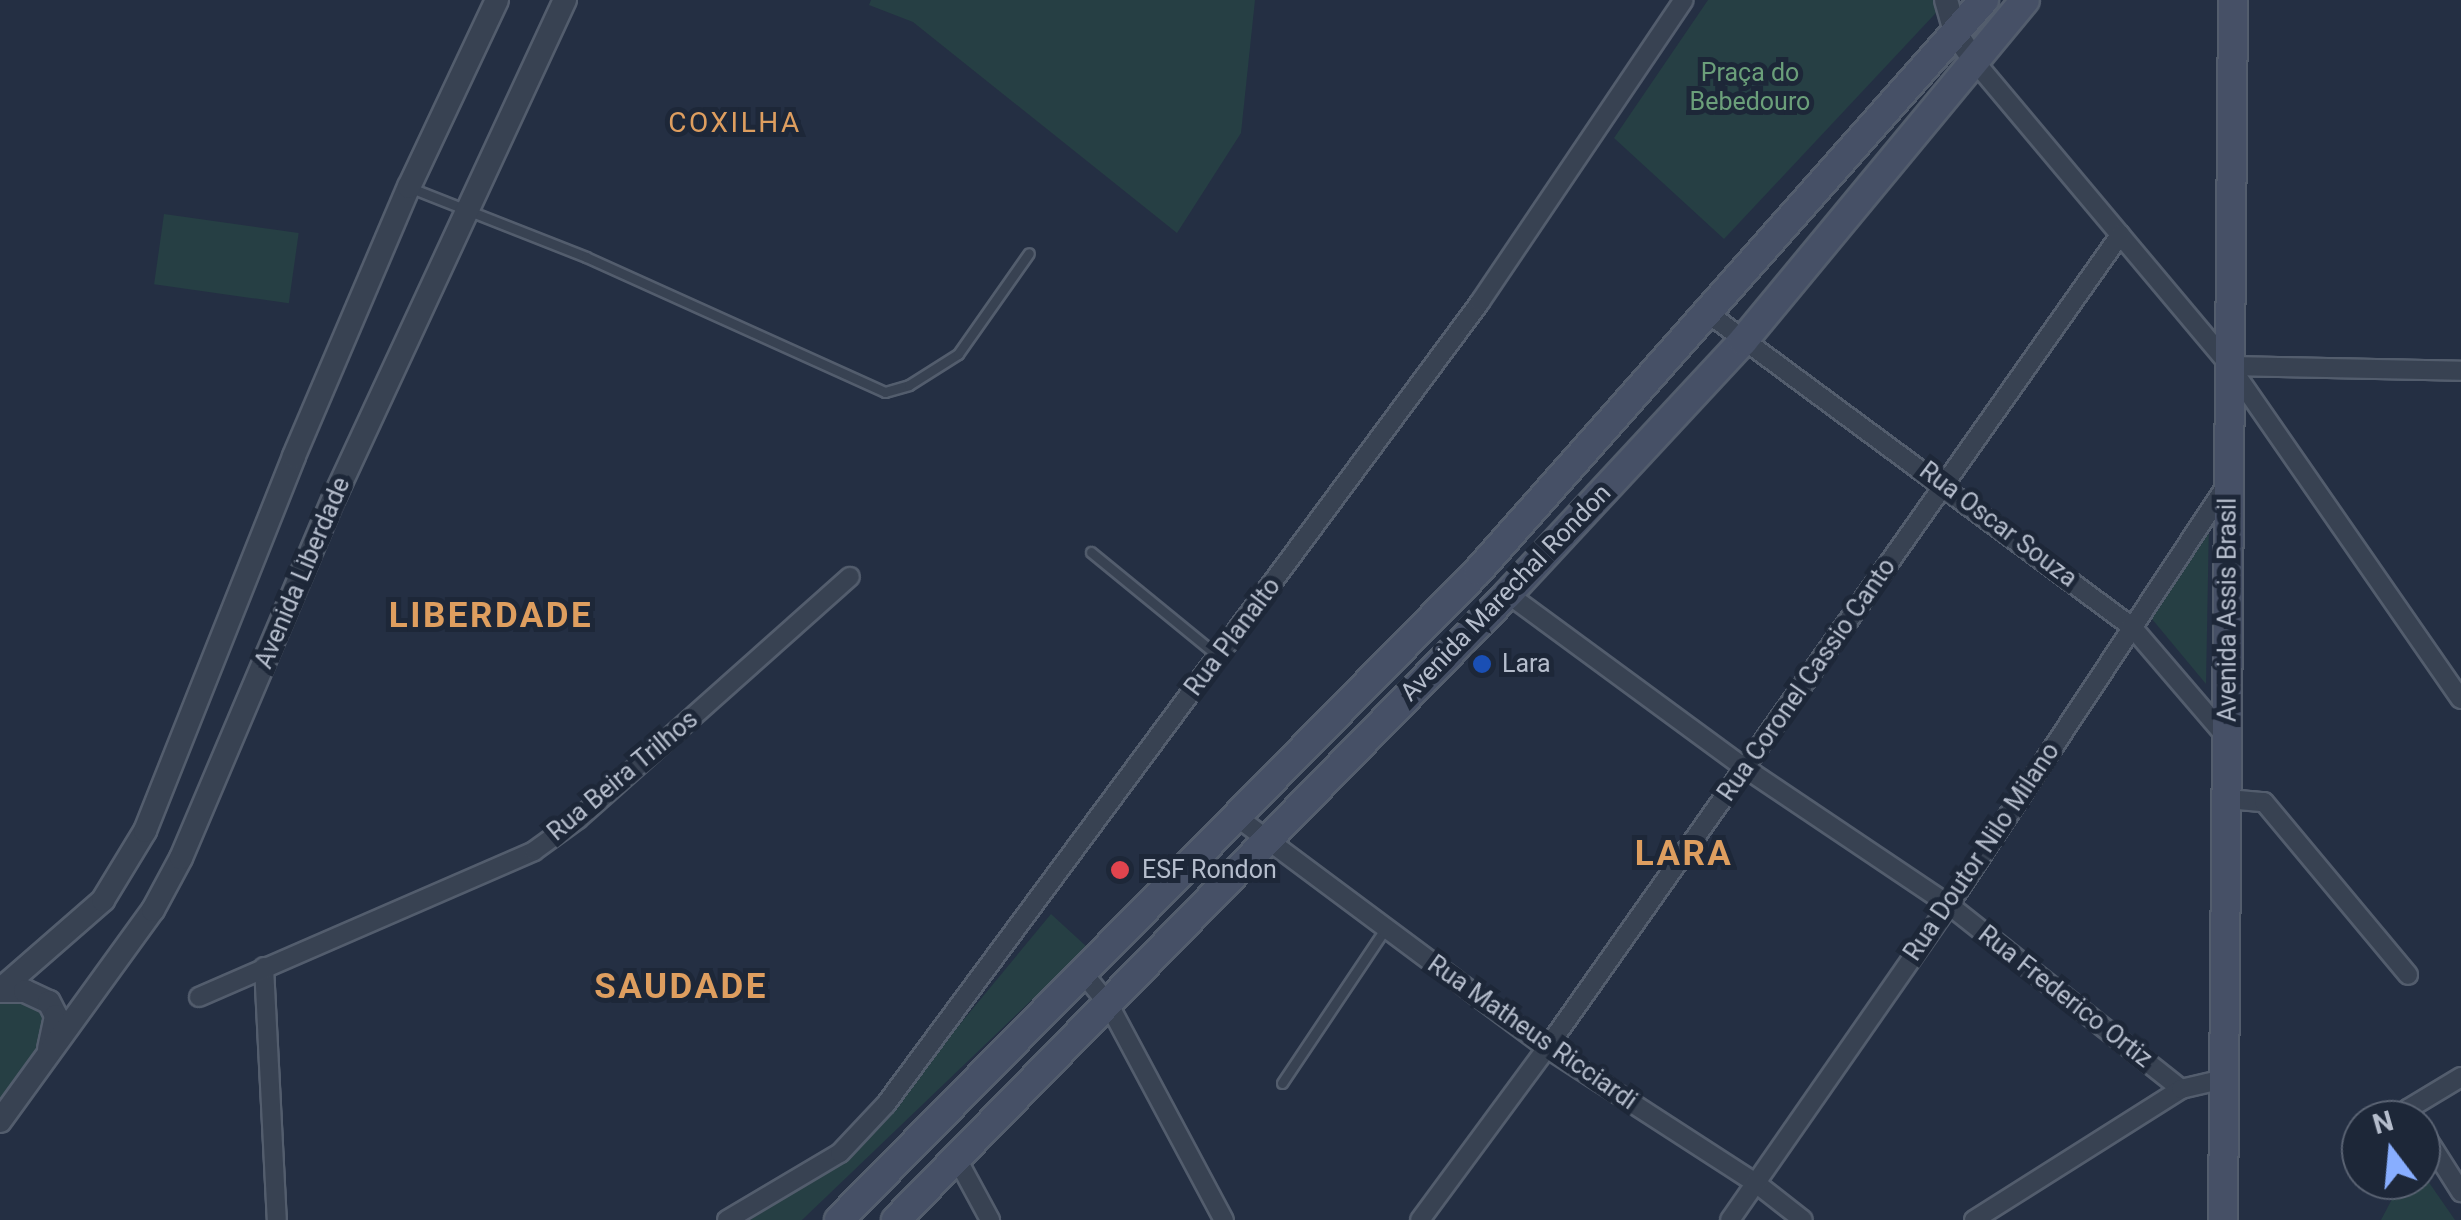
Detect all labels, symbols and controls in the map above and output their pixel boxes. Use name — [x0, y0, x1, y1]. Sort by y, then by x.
park label: Praça do Bebedouro — [1690, 59, 1810, 118]
district label: COXILHA — [668, 106, 802, 140]
street label: Rua Oscar Souza — [1913, 456, 2083, 594]
street label: Avenida Liberdade — [249, 473, 357, 673]
street label: Avenida Marechal Rondon — [1394, 478, 1618, 708]
street label: Avenida Assis Brasil — [2213, 498, 2243, 722]
street label: Rua Coronel Cassio Canto — [1712, 553, 1902, 807]
street label: Rua Planalto — [1179, 572, 1287, 702]
district label: LIBERDADE — [389, 595, 593, 637]
place label: Lara — [1502, 649, 1551, 679]
marker: Lara — [1471, 653, 1493, 675]
street label: Rua Beira Trilhos — [542, 704, 704, 848]
street label: Rua Doutor Nilo Milano — [1898, 737, 2066, 967]
district label: LARA — [1635, 833, 1733, 875]
place label: ESF Rondon — [1142, 855, 1277, 885]
marker: ESF Rondon — [1107, 857, 1133, 883]
street label: Rua Frederico Ortiz — [1972, 920, 2158, 1074]
street label: Rua Matheus Ricciardi — [1422, 950, 1642, 1116]
district label: SAUDADE — [594, 966, 768, 1008]
north arrow — [2341, 1100, 2441, 1200]
text: N — [2369, 1104, 2397, 1141]

